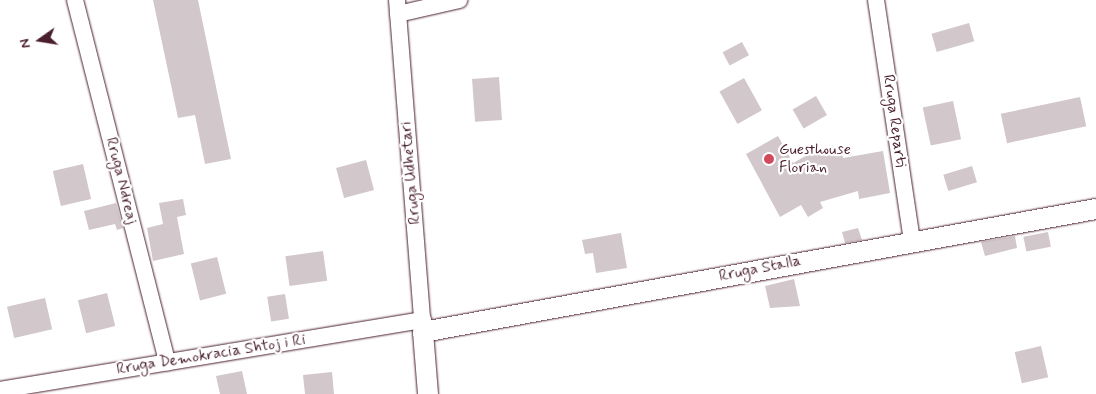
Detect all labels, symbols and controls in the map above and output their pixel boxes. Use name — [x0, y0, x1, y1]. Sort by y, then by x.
north arrow — [15, 15, 65, 65]
text: N — [16, 37, 35, 50]
street label: Rruga Reparti — [878, 74, 910, 168]
street label: Rruga Udhëtari — [397, 120, 425, 226]
street label: Rruga Ndreaj — [101, 135, 141, 227]
place label: Guesthouse Florian — [779, 140, 851, 178]
marker: Guesthouse Florian — [763, 153, 775, 165]
street label: Rruga Stalla — [718, 252, 802, 286]
street label: Rruga Demokracia Shtoj i Ri — [115, 331, 307, 379]

